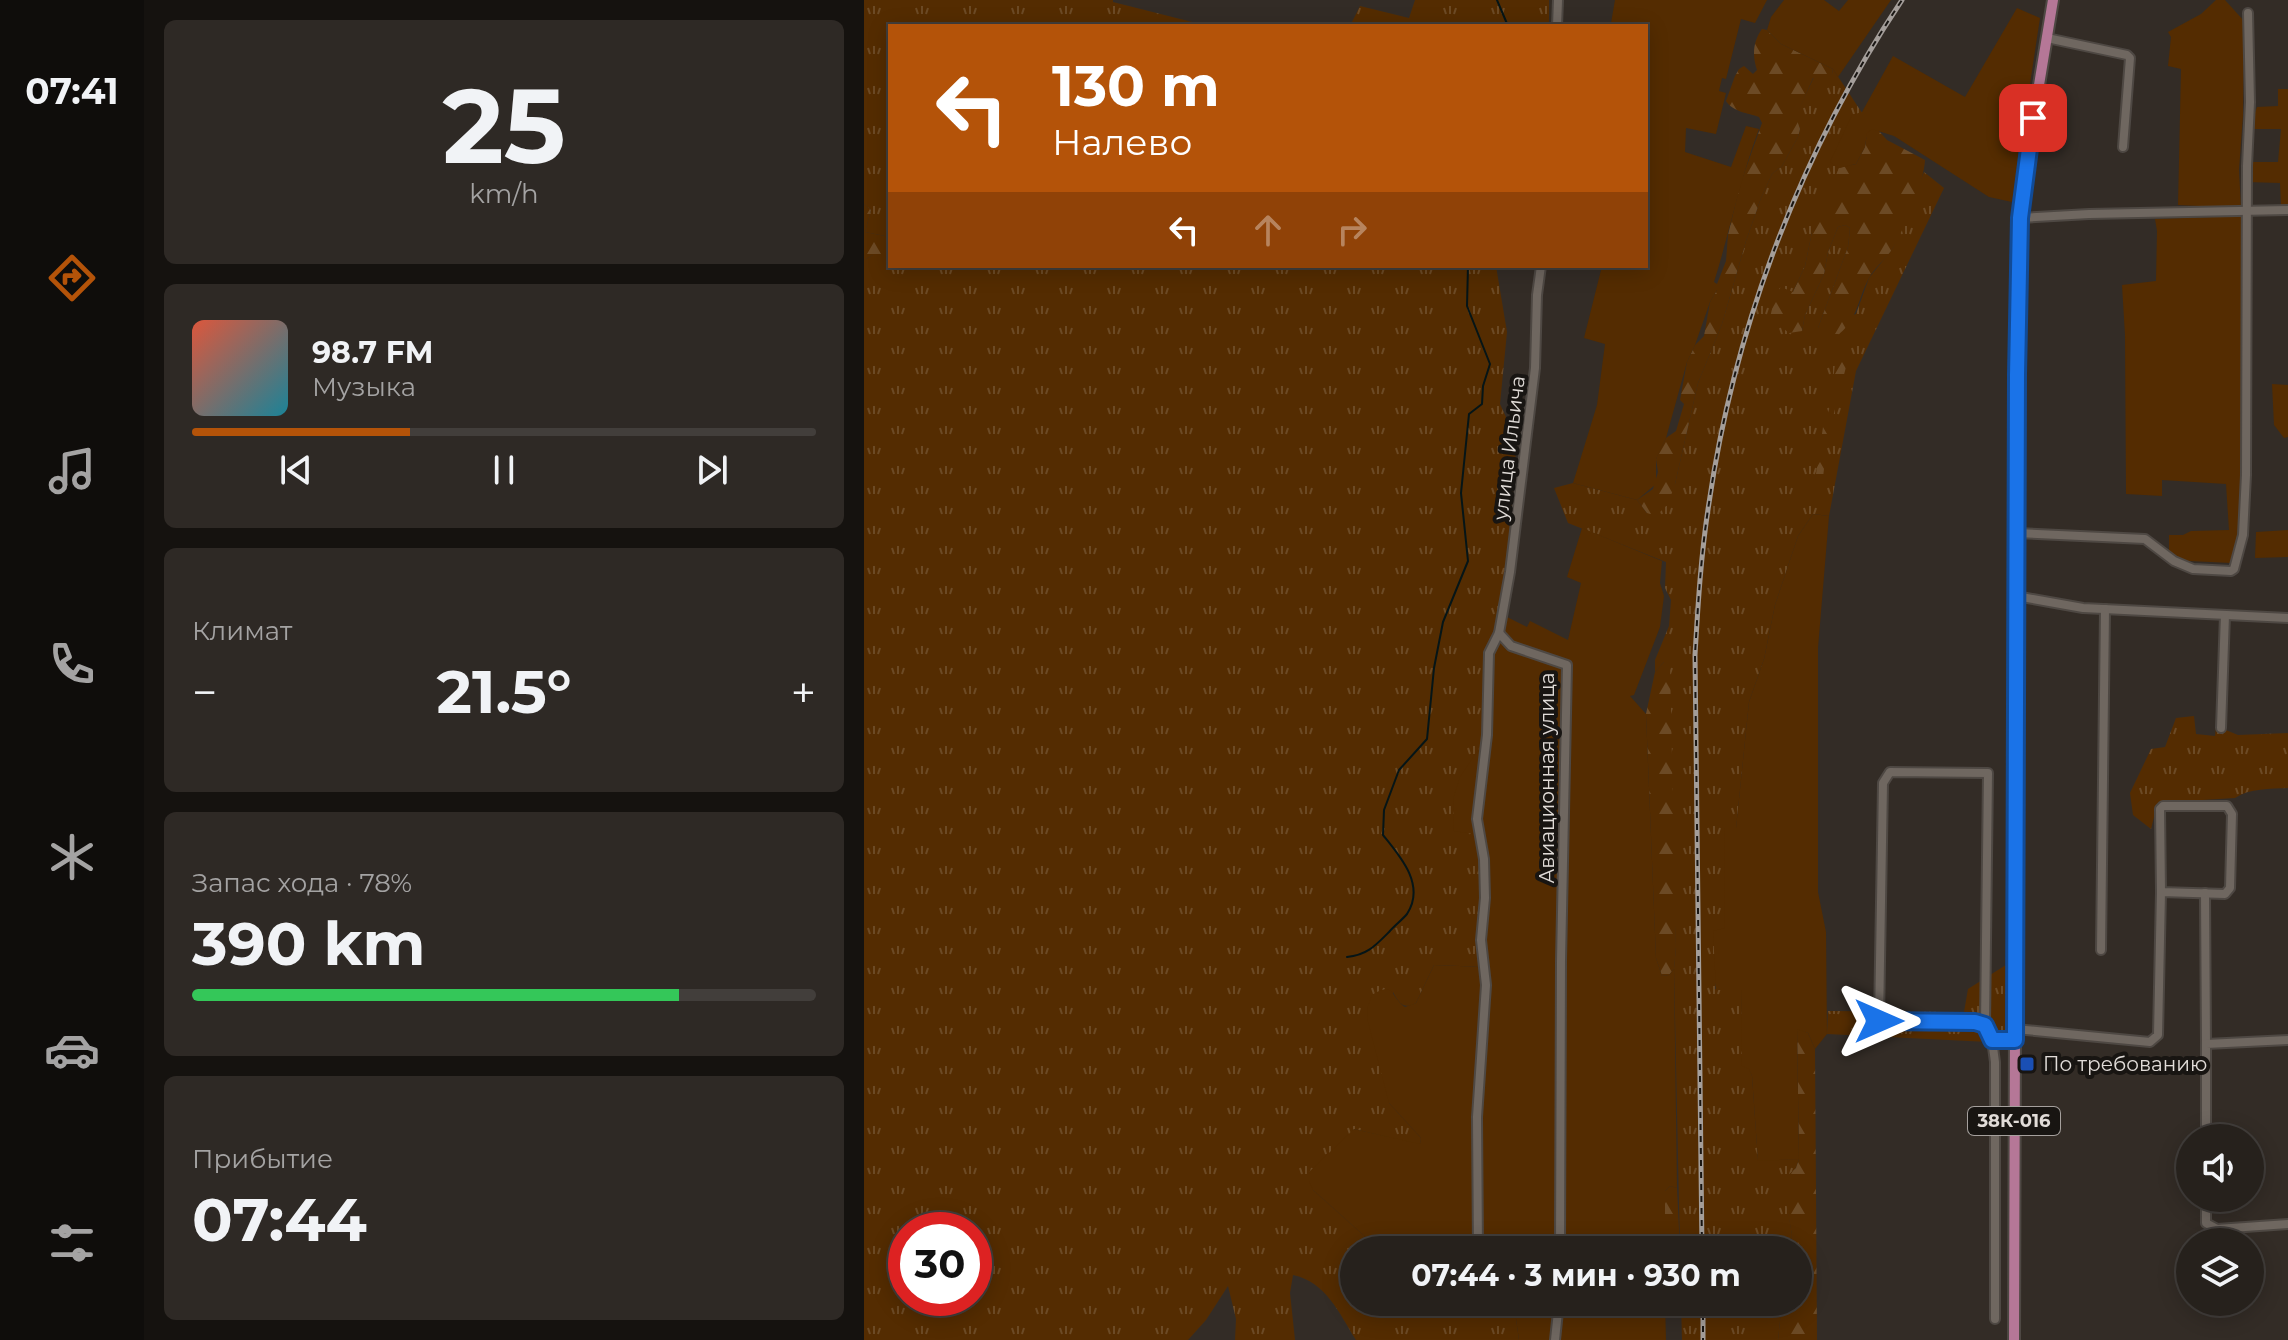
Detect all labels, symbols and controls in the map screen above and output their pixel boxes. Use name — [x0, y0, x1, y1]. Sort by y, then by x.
text: 130 m — [1052, 52, 1220, 120]
icon: left — [920, 56, 1024, 160]
text: 25 — [442, 62, 566, 189]
text: 07:41 — [25, 69, 119, 113]
pin — [1999, 84, 2067, 152]
icon: arrive — [2011, 96, 2055, 140]
text: Налево — [1052, 120, 1192, 164]
text: km/h — [469, 178, 539, 210]
icon: left — [1162, 208, 1206, 252]
icon: ahead — [1246, 208, 1290, 252]
icon: right — [1330, 208, 1374, 252]
icon: directions — [44, 250, 100, 306]
text: 98.7 FM — [312, 334, 434, 371]
text: Музыка — [312, 371, 416, 403]
street label: улица Ильича — [1488, 374, 1530, 523]
icon: music — [44, 443, 100, 499]
icon: previous — [274, 448, 318, 492]
icon: pause — [482, 448, 526, 492]
icon: next — [690, 448, 734, 492]
text: Климат — [192, 615, 292, 647]
icon: phone — [44, 636, 100, 692]
text: 21.5° — [436, 655, 572, 728]
text: − — [192, 665, 217, 719]
text: + — [791, 665, 816, 719]
street label: Авиационная улица — [1535, 672, 1559, 884]
icon: climate — [44, 829, 100, 885]
text: Запас хода · 78% — [192, 867, 412, 899]
text: 390 km — [192, 907, 425, 980]
position arrow — [1837, 979, 1921, 1063]
icon: car — [44, 1022, 100, 1078]
place label: По требованию — [2043, 1052, 2207, 1076]
marker: По требованию — [2018, 1055, 2036, 1073]
road number: 38К-016 — [1968, 1107, 2060, 1135]
map controls — [2176, 1124, 2264, 1316]
button: sound — [2176, 1124, 2264, 1212]
text: Прибытие — [192, 1143, 333, 1175]
text: 07:44 — [192, 1183, 367, 1256]
speed limit sign: 30 — [888, 1212, 992, 1316]
icon: filters — [44, 1215, 100, 1271]
button: layers — [2176, 1228, 2264, 1316]
text: 07:44 · 3 мин · 930 m — [1411, 1257, 1741, 1294]

